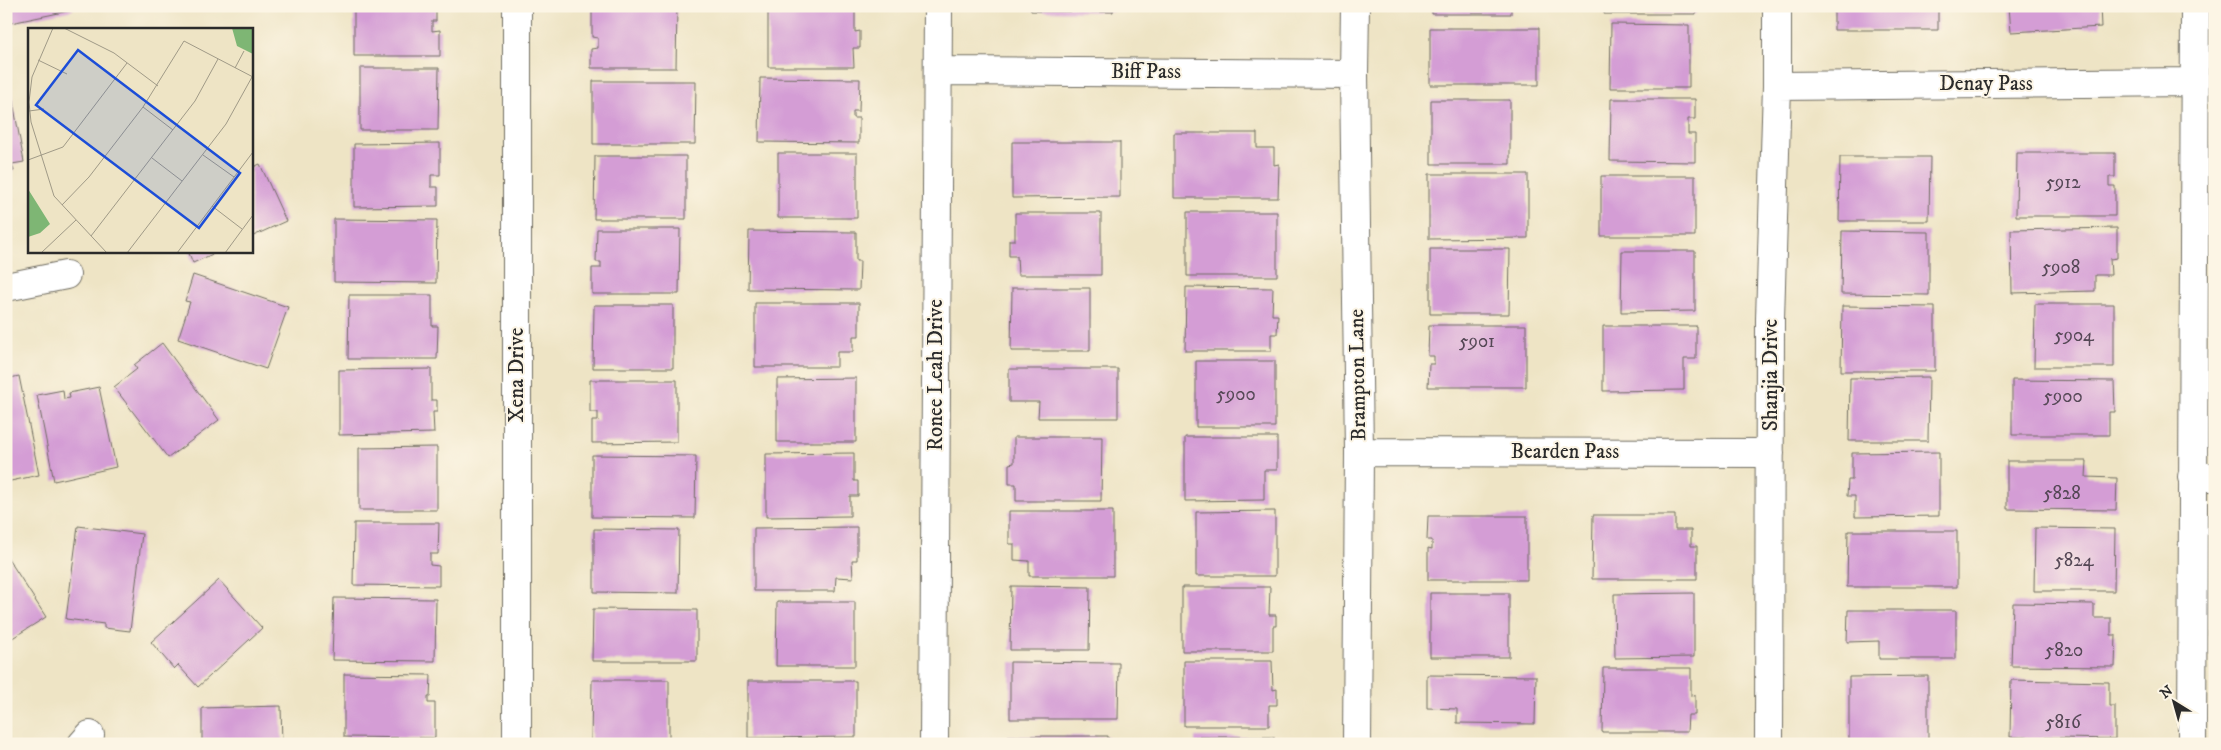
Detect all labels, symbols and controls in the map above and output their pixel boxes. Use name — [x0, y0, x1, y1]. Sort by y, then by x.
inset map — [28, 28, 252, 252]
street label: Biff Pass — [1111, 59, 1181, 85]
street label: Denay Pass — [1939, 71, 2033, 97]
house number: 5912 — [2045, 171, 2081, 194]
house number: 5908 — [2042, 256, 2080, 279]
street label: Ronee Leah Drive — [923, 299, 949, 451]
street label: Brampton Lane — [1344, 308, 1372, 441]
street label: Shanjia Drive — [1758, 318, 1784, 431]
house number: 5904 — [2054, 324, 2095, 347]
street label: Xena Drive — [504, 327, 530, 422]
house number: 5901 — [1459, 330, 1495, 353]
house number: 5900 — [1216, 383, 1256, 406]
house number: 5900 — [2043, 385, 2083, 408]
street label: Bearden Pass — [1511, 439, 1619, 465]
house number: 5828 — [2043, 482, 2081, 505]
house number: 5824 — [2054, 549, 2095, 572]
house number: 5820 — [2045, 639, 2083, 662]
north arrow — [2148, 678, 2198, 728]
text: N — [2157, 681, 2177, 703]
house number: 5816 — [2045, 711, 2082, 734]

